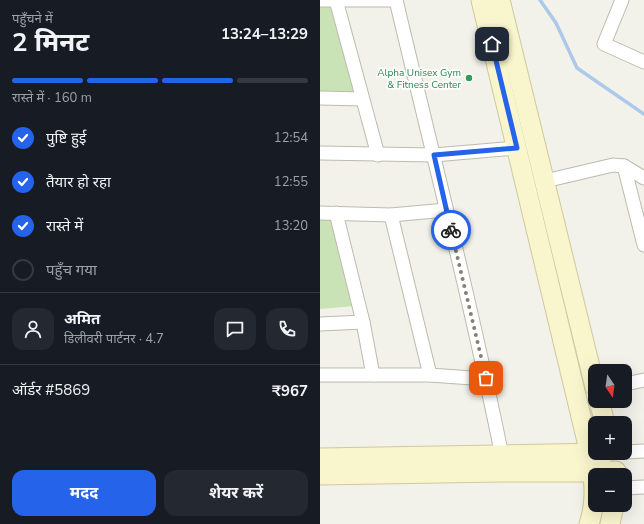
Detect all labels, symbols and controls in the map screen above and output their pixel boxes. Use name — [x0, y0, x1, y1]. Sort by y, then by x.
text: पहुँचने में — [12, 10, 53, 28]
text: 13:24–13:29 — [221, 24, 308, 44]
text: 2 मिनट — [12, 25, 89, 60]
pin — [475, 27, 509, 61]
icon: home — [481, 33, 503, 55]
place label: Alpha Unisex Gym & Fitness Center — [377, 66, 461, 92]
marker: Alpha Unisex Gym & Fitness Center — [464, 73, 474, 83]
text: रास्ते में · 160 m — [12, 89, 92, 107]
icon: check — [12, 127, 34, 149]
text: पुष्टि हुई — [46, 128, 86, 148]
text: 12:54 — [274, 129, 308, 147]
icon: check — [12, 171, 34, 193]
text: तैयार हो रहा — [46, 172, 111, 192]
text: 12:55 — [274, 173, 308, 191]
courier — [431, 210, 471, 250]
icon: check — [12, 215, 34, 237]
text: रास्ते में — [46, 216, 83, 236]
text: 13:20 — [274, 217, 308, 235]
icon: bike — [440, 219, 462, 241]
text: पहुँच गया — [46, 260, 97, 280]
button: person — [12, 308, 54, 350]
button: chat — [214, 308, 256, 350]
button: phone — [266, 308, 308, 350]
text: अमित — [64, 309, 100, 329]
text: डिलीवरी पार्टनर · 4.7 — [64, 330, 164, 348]
pin — [469, 361, 503, 395]
north arrow — [588, 364, 632, 408]
map controls — [588, 364, 632, 512]
icon: bag — [475, 367, 497, 389]
text: ऑर्डर #5869 — [12, 380, 90, 400]
text: ₹967 — [272, 381, 308, 401]
button: + — [588, 416, 632, 460]
button: − — [588, 468, 632, 512]
button: मदद — [12, 470, 156, 516]
button: शेयर करें — [164, 470, 308, 516]

